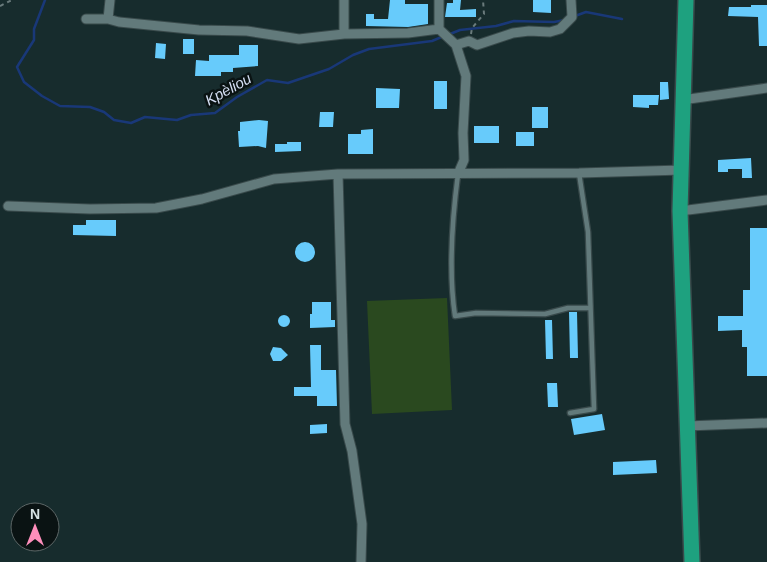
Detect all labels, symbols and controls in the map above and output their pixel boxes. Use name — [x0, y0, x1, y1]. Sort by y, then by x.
water label: Kpèliou — [202, 69, 255, 109]
north arrow — [10, 502, 60, 552]
text: N — [30, 506, 40, 522]

